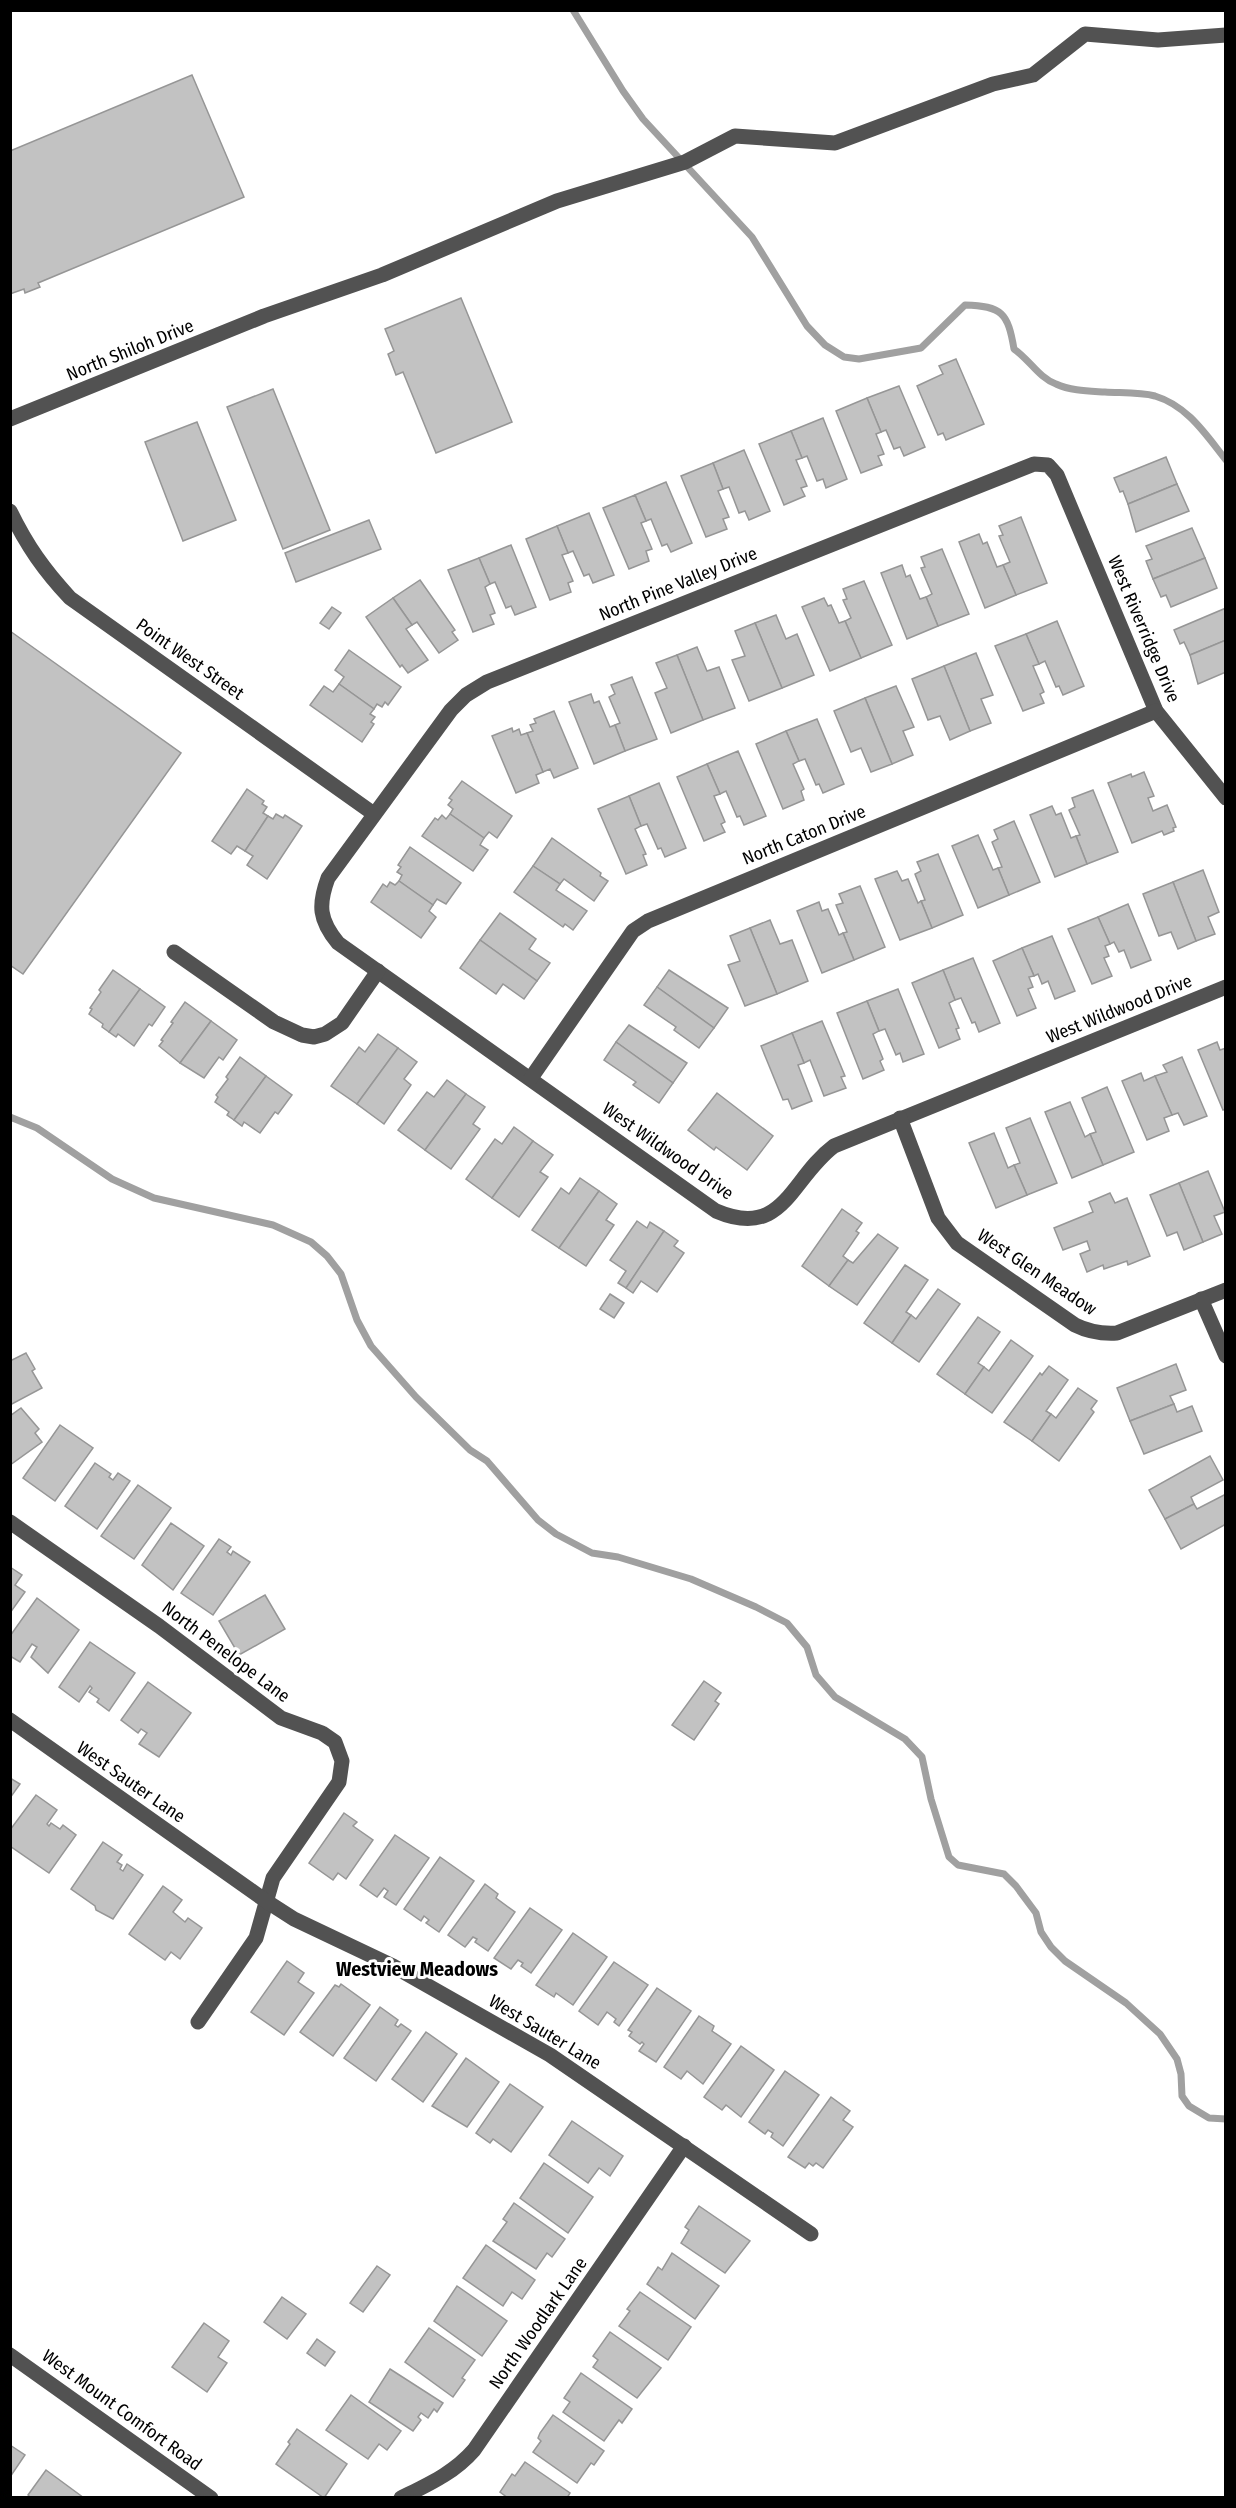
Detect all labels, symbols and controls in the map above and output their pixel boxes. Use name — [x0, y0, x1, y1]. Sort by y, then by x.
street label: North Shiloh Drive — [63, 314, 197, 386]
street label: North Pine Valley Drive — [596, 542, 760, 626]
street label: West Riverridge Drive — [1103, 552, 1185, 706]
street label: Point West Street — [132, 614, 248, 704]
street label: North Caton Drive — [739, 800, 869, 870]
street label: West Wildwood Drive — [1043, 970, 1195, 1048]
street label: West Wildwood Drive — [598, 1098, 738, 1205]
street label: West Glen Meadow — [973, 1224, 1101, 1320]
street label: North Penelope Lane — [158, 1597, 294, 1707]
street label: West Sauter Lane — [73, 1737, 190, 1828]
district label: Westview Meadows — [336, 1957, 498, 1981]
street label: West Sauter Lane — [485, 1990, 605, 2074]
street label: North Woodlark Lane — [484, 2253, 592, 2393]
street label: West Mount Comfort Road — [38, 2345, 206, 2475]

